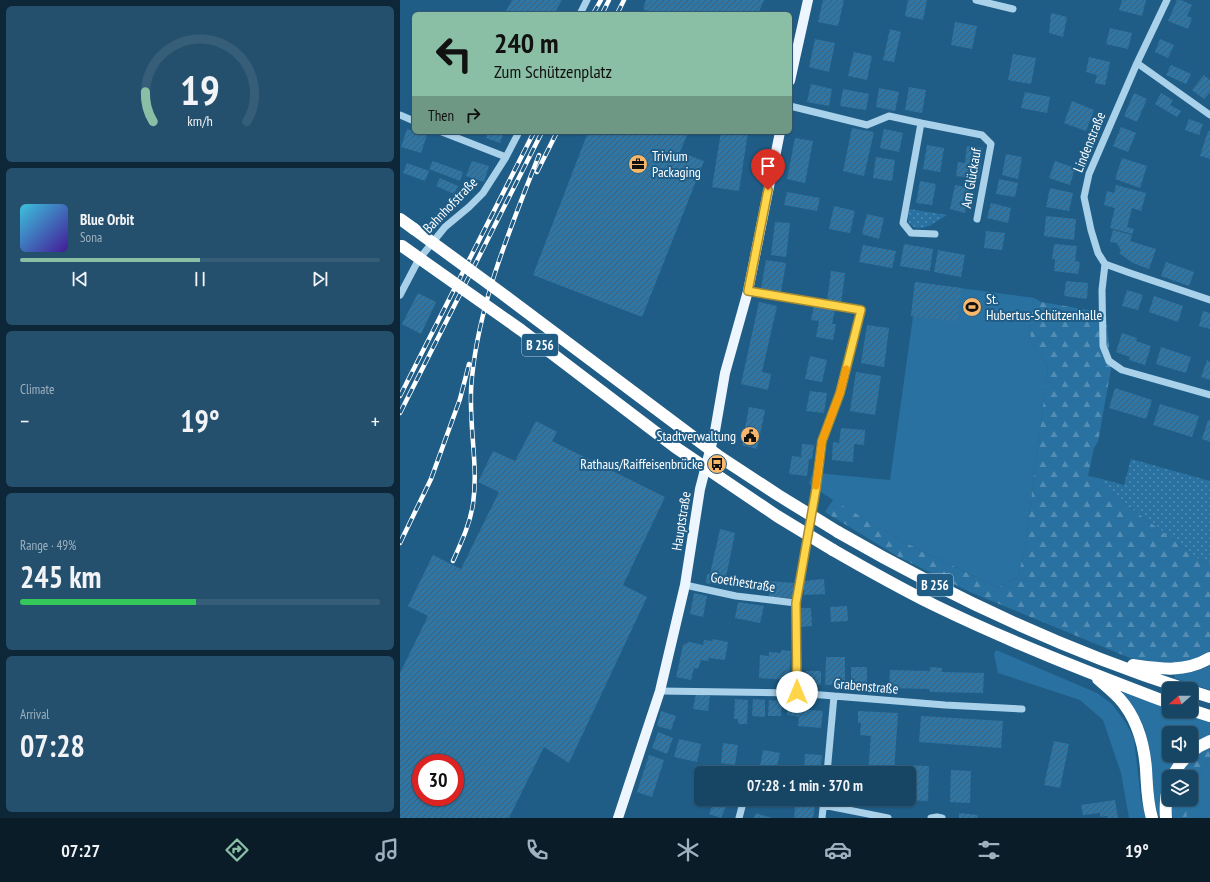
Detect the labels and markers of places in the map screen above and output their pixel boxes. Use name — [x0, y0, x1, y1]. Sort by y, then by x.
place label: Trivium Packaging — [652, 147, 701, 181]
pin — [751, 149, 785, 190]
office icon: Trivium Packaging — [627, 153, 649, 175]
place label: St. Hubertus-Schützenhalle — [986, 290, 1102, 324]
sports icon: St. Hubertus-Schützenhalle — [961, 296, 983, 318]
public building icon: Stadtverwaltung — [739, 425, 761, 447]
place label: Stadtverwaltung — [656, 427, 736, 445]
bus stop icon: Rathaus/Raiffeisenbrücke — [706, 453, 728, 475]
place label: Rathaus/Raiffeisenbrücke — [580, 455, 703, 473]

